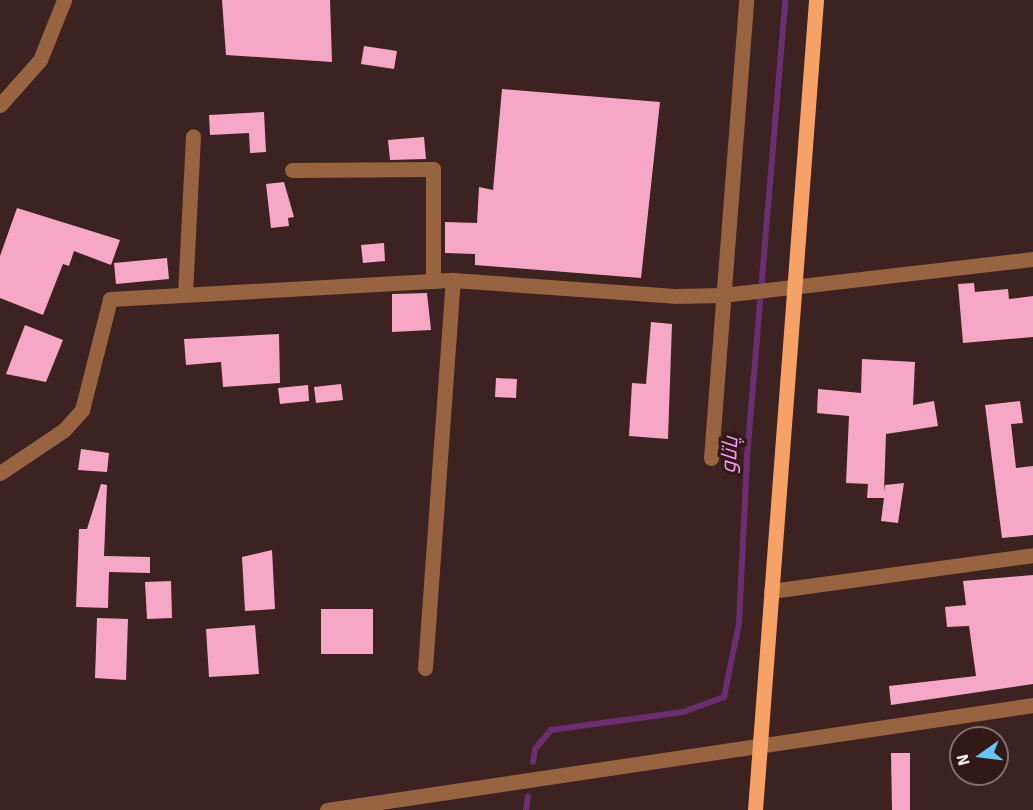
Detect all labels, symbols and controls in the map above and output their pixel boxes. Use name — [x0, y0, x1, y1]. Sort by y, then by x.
water label: پاتاو — [715, 436, 743, 474]
north arrow — [949, 726, 1009, 786]
text: N — [952, 752, 975, 768]

